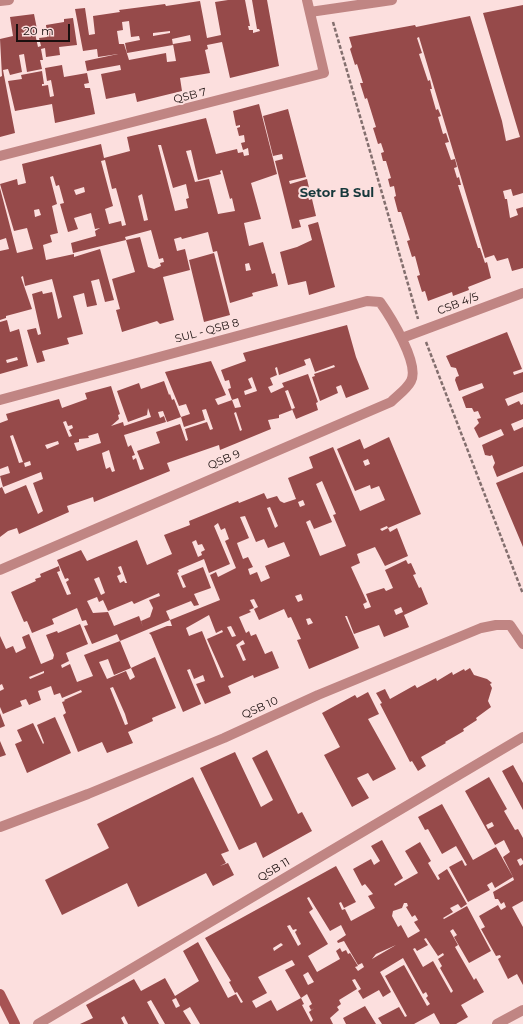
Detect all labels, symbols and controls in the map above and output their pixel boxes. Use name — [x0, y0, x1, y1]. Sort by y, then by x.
scale bar — [18, 16, 72, 42]
text: 20 m — [23, 23, 54, 38]
street label: QSB 7 — [172, 86, 208, 106]
district label: Setor B Sul — [300, 185, 374, 201]
street label: CSB 4/5 — [435, 290, 481, 318]
street label: SUL - QSB 8 — [173, 316, 241, 346]
street label: QSB 9 — [206, 447, 242, 473]
street label: QSB 10 — [240, 694, 280, 722]
street label: QSB 11 — [256, 855, 292, 885]

